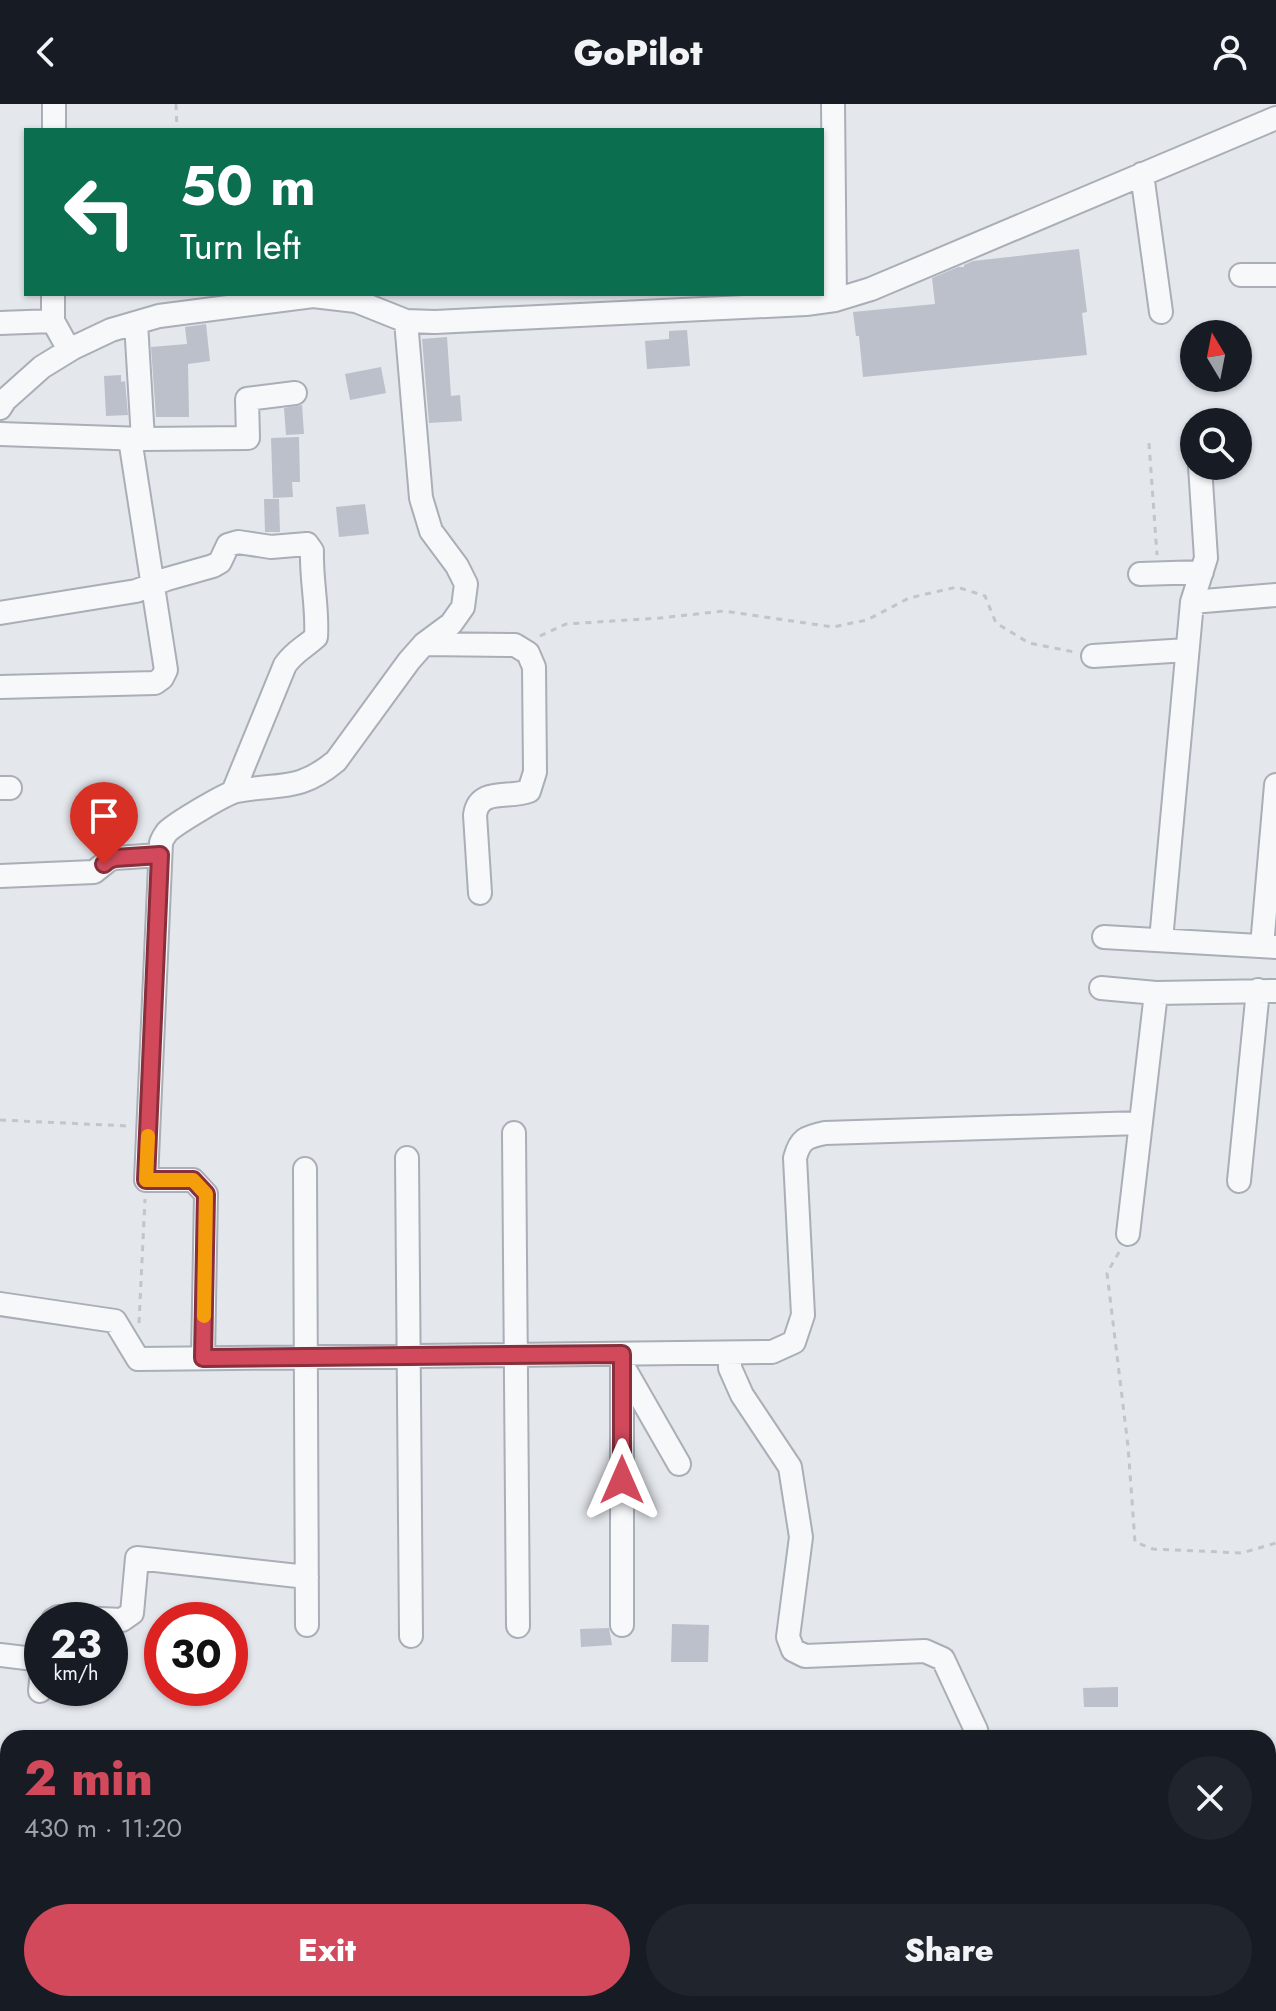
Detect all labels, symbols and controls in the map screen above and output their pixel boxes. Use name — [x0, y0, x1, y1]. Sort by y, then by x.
text: GoPilot — [574, 26, 702, 78]
icon: back — [24, 30, 68, 74]
icon: person — [1208, 30, 1252, 74]
text: 50 m — [180, 145, 316, 226]
icon: left — [48, 160, 152, 264]
text: Turn left — [180, 220, 301, 272]
north arrow — [1180, 320, 1252, 392]
map controls — [1180, 320, 1252, 480]
button: search — [1180, 408, 1252, 480]
pin — [70, 782, 138, 864]
icon: arrive — [82, 794, 126, 838]
position arrow — [580, 1438, 664, 1522]
speed limit sign: 30 — [144, 1602, 248, 1706]
text: 23 — [50, 1615, 102, 1673]
text: km/h — [53, 1659, 99, 1688]
text: 2 min — [24, 1744, 153, 1813]
button: close — [1168, 1756, 1252, 1840]
text: 430 m · 11:20 — [24, 1809, 182, 1847]
button: Exit — [24, 1904, 630, 1996]
button: Share — [646, 1904, 1252, 1996]

